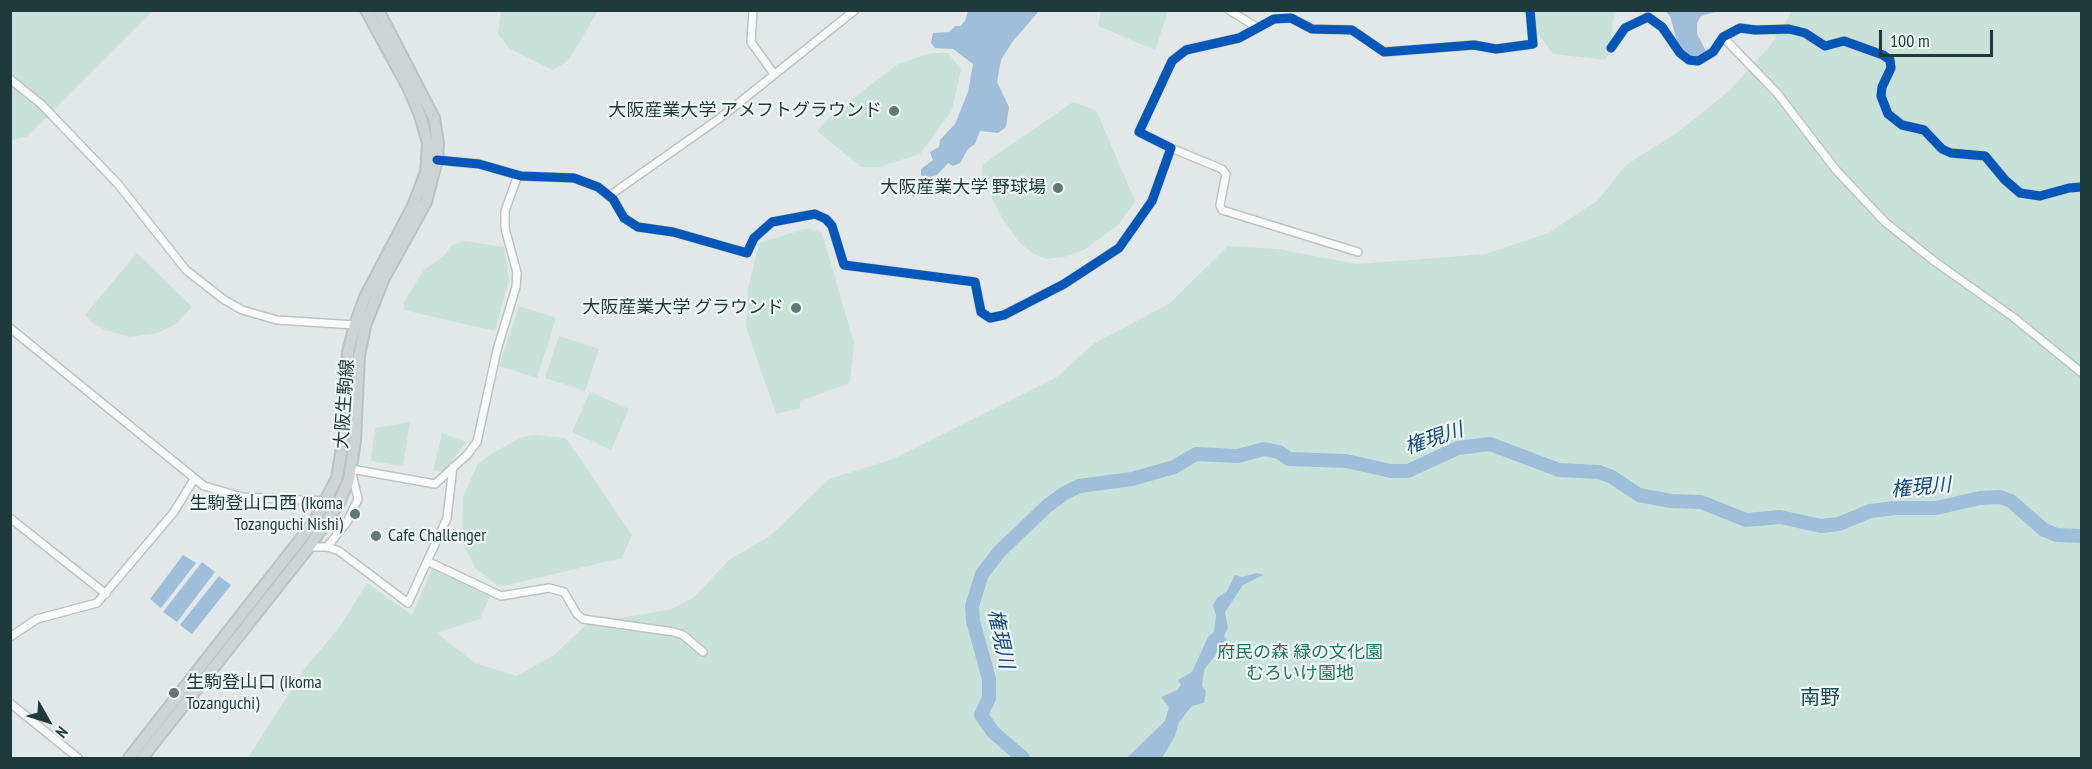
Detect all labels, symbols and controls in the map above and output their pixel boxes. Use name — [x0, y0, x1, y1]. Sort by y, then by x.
scale bar — [1882, 18, 1996, 56]
text: 100 m — [1890, 29, 1930, 52]
place label: 大阪産業大学 アメフトグラウンド — [608, 100, 882, 122]
marker: 大阪産業大学 アメフトグラウンド — [887, 104, 901, 118]
place label: 大阪産業大学 野球場 — [880, 177, 1046, 199]
marker: 大阪産業大学 野球場 — [1051, 181, 1065, 195]
place label: 大阪産業大学 グラウンド — [582, 297, 784, 319]
marker: 大阪産業大学 グラウンド — [789, 301, 803, 315]
street label: 大阪生駒線 — [331, 358, 359, 450]
water label: 権現川 — [1402, 418, 1466, 460]
water label: 権現川 — [1890, 473, 1952, 503]
place label: 生駒登山口西 (Ikoma Tozanguchi Nishi) — [189, 493, 343, 536]
marker: 生駒登山口西 (Ikoma Tozanguchi Nishi) — [348, 507, 362, 521]
place label: Cafe Challenger — [388, 525, 486, 547]
marker: Cafe Challenger — [369, 529, 383, 543]
water label: 権現川 — [982, 607, 1018, 671]
park label: 府民の森 緑の文化園 むろいけ園地 — [1217, 642, 1383, 684]
place label: 生駒登山口 (Ikoma Tozanguchi) — [186, 672, 322, 714]
marker: 生駒登山口 (Ikoma Tozanguchi) — [167, 686, 181, 700]
district label: 南野 — [1800, 686, 1840, 710]
north arrow — [18, 691, 78, 751]
text: N — [52, 723, 72, 742]

